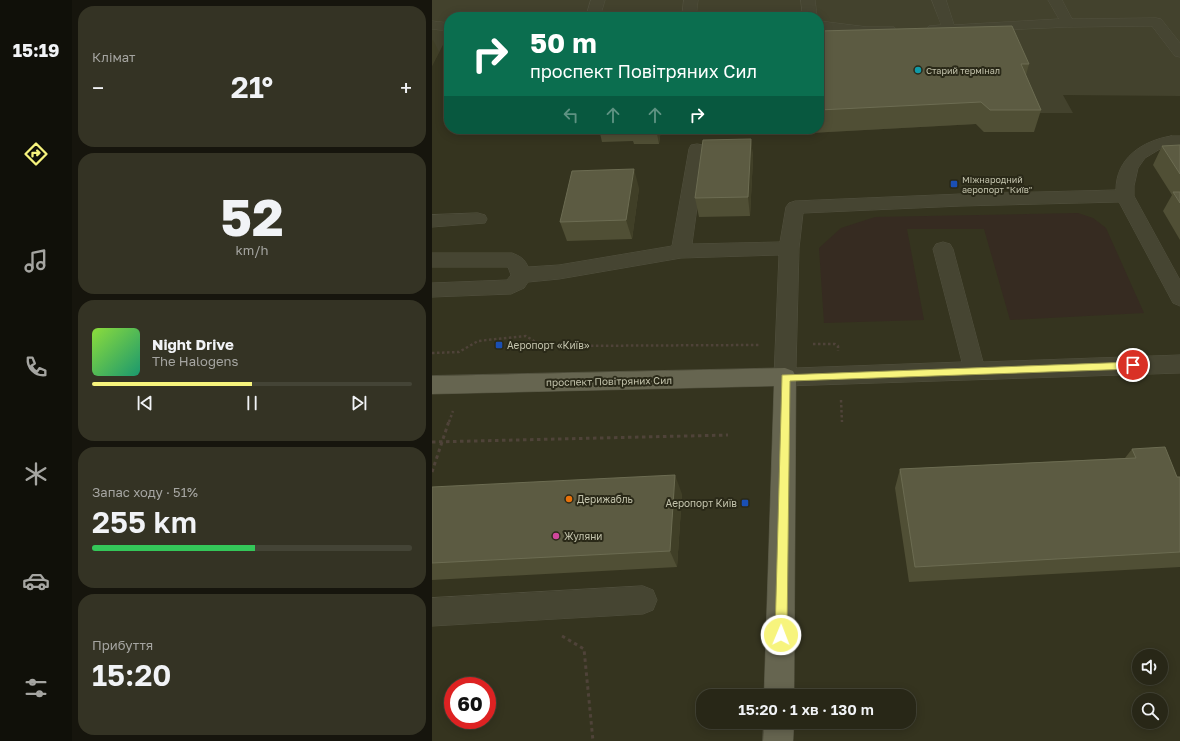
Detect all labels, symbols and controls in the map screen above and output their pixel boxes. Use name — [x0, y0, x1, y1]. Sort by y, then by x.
text: 50 m — [530, 26, 597, 59]
icon: right — [464, 28, 516, 80]
text: 15:19 — [13, 39, 59, 61]
text: Клімат — [92, 49, 135, 65]
text: проспект Повітряних Сил — [530, 60, 757, 82]
marker: Старий термінал — [913, 65, 923, 75]
place label: Старий термінал — [926, 65, 1000, 76]
text: 21° — [231, 69, 273, 105]
text: − — [92, 74, 104, 101]
text: + — [400, 74, 412, 101]
icon: left — [560, 104, 582, 126]
icon: ahead — [602, 104, 624, 126]
icon: ahead — [644, 104, 666, 126]
icon: right — [686, 104, 708, 126]
icon: directions — [22, 140, 50, 168]
place label: Міжнародний аеропорт "Київ" — [962, 174, 1032, 195]
marker: Міжнародний аеропорт "Київ" — [949, 179, 959, 189]
text: 52 — [220, 185, 284, 247]
text: km/h — [235, 242, 269, 258]
icon: music — [22, 247, 50, 275]
text: Night Drive — [152, 335, 234, 353]
place label: Аеропорт «Київ» — [507, 339, 590, 351]
marker: Аеропорт «Київ» — [494, 340, 504, 350]
pin — [1116, 348, 1150, 382]
icon: phone — [22, 353, 50, 381]
text: The Halogens — [152, 353, 238, 369]
icon: arrive — [1122, 354, 1144, 376]
street label: проспект Повітряних Сил — [546, 374, 672, 388]
icon: previous — [134, 392, 156, 414]
icon: pause — [241, 392, 263, 414]
icon: next — [348, 392, 370, 414]
icon: climate — [22, 460, 50, 488]
text: Запас ходу · 51% — [92, 484, 198, 500]
place label: Дерижабль — [577, 493, 633, 505]
marker: Дерижабль — [564, 494, 574, 504]
place label: Аеропорт Київ — [666, 497, 737, 509]
marker: Аеропорт Київ — [740, 498, 750, 508]
text: 255 km — [92, 504, 197, 540]
place label: Жуляни — [564, 530, 602, 542]
marker: Жуляни — [551, 531, 561, 541]
icon: car — [22, 567, 50, 595]
position arrow — [760, 614, 802, 656]
text: Прибуття — [92, 637, 153, 653]
map controls — [1132, 649, 1168, 729]
button: sound — [1132, 649, 1168, 685]
text: 15:20 — [92, 657, 172, 693]
icon: filters — [22, 674, 50, 702]
speed limit sign: 60 — [444, 677, 496, 729]
button: search — [1132, 693, 1168, 729]
text: 15:20 · 1 хв · 130 m — [738, 700, 874, 718]

